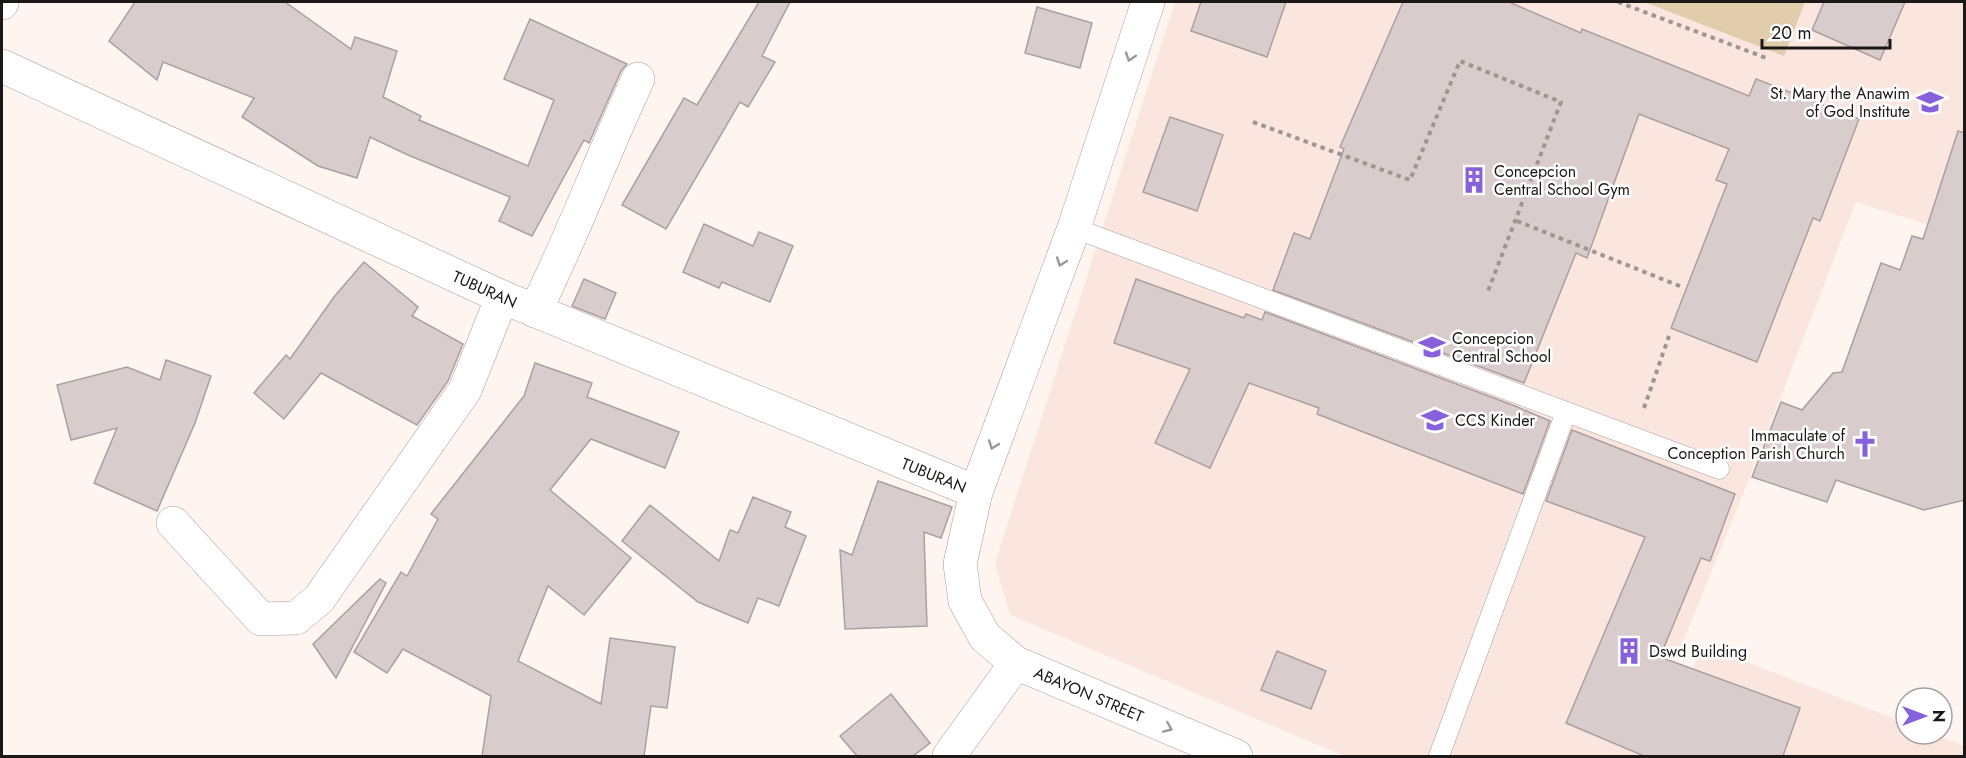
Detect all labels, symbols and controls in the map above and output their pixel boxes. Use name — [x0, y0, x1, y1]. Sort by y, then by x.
scale bar — [1762, 12, 1890, 50]
text: 20 m — [1771, 20, 1811, 46]
one-way arrow — [1124, 51, 1137, 62]
place label: St. Mary the Anawim of God Institute — [1770, 82, 1910, 123]
school or university icon: St. Mary the Anawim of God Institute — [1915, 87, 1945, 117]
place label: Concepcion Central School Gym — [1494, 160, 1630, 201]
building icon: Concepcion Central School Gym — [1459, 165, 1489, 195]
one-way arrow — [1056, 256, 1069, 267]
street label: TUBURAN — [449, 265, 521, 314]
place label: Concepcion Central School — [1452, 327, 1551, 368]
school or university icon: Concepcion Central School — [1417, 332, 1447, 362]
school or university icon: CCS Kinder — [1420, 405, 1450, 435]
place label: CCS Kinder — [1455, 409, 1535, 432]
place label: Immaculate of Conception Parish Church — [1668, 424, 1845, 465]
church icon: Immaculate of Conception Parish Church — [1850, 429, 1880, 459]
one-way arrow — [988, 439, 1001, 450]
street label: TUBURAN — [898, 452, 970, 499]
building icon: Dswd Building — [1614, 636, 1644, 666]
place label: Dswd Building — [1649, 640, 1747, 663]
street label: ABAYON STREET — [1030, 661, 1148, 728]
north arrow — [1894, 686, 1954, 746]
text: N — [1927, 710, 1950, 722]
one-way arrow — [1162, 721, 1173, 733]

